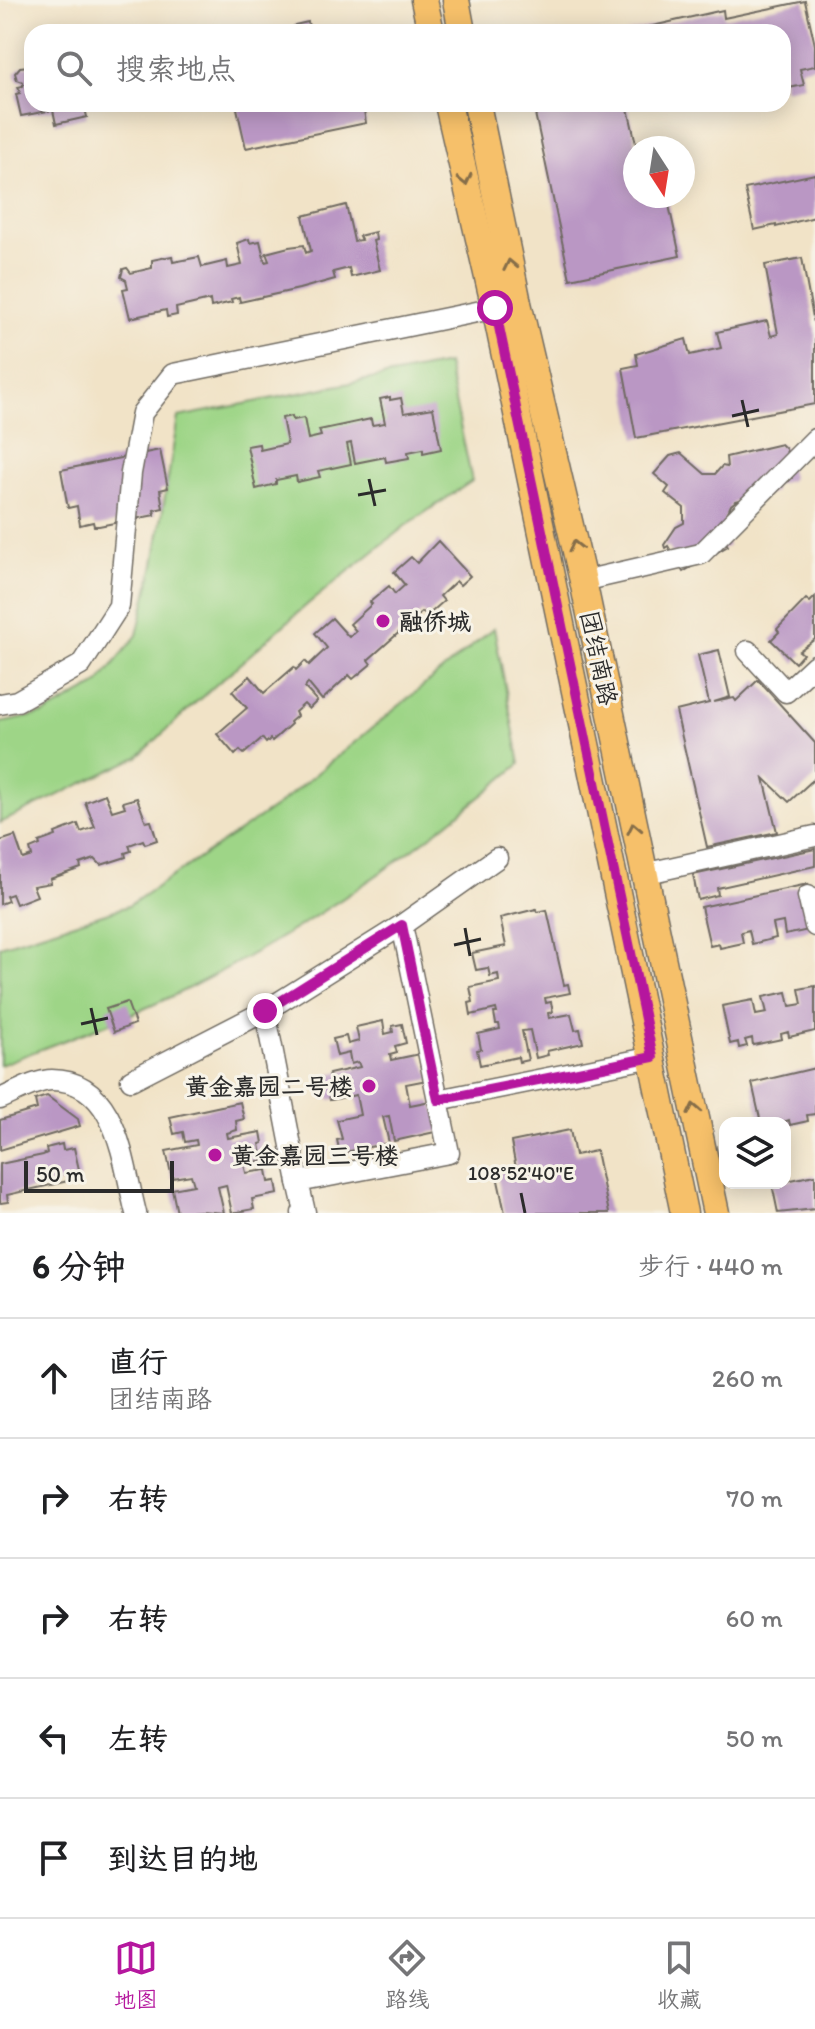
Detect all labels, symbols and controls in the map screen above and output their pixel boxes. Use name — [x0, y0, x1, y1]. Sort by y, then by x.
search box — [24, 24, 791, 112]
icon: search — [52, 46, 96, 90]
text: 搜索地点 — [116, 50, 236, 87]
north arrow — [623, 136, 695, 208]
one-way arrow — [456, 173, 473, 186]
one-way arrow — [503, 258, 520, 272]
route start — [477, 290, 513, 326]
one-way arrow — [567, 540, 584, 553]
place label: 融侨城 — [399, 607, 471, 636]
street label: 团结南路 — [575, 608, 623, 708]
marker: 融侨城 — [374, 612, 392, 630]
one-way arrow — [626, 821, 643, 835]
route end — [247, 993, 283, 1029]
place label: 黄金嘉园二号楼 — [185, 1072, 353, 1101]
marker: 黄金嘉园二号楼 — [360, 1077, 378, 1095]
one-way arrow — [686, 1103, 703, 1117]
map controls — [719, 1117, 791, 1189]
button: layers — [719, 1117, 791, 1189]
place label: 黄金嘉园三号楼 — [231, 1141, 399, 1170]
marker: 黄金嘉园三号楼 — [206, 1146, 224, 1164]
scale bar — [24, 1157, 174, 1193]
text: 50 m — [36, 1161, 85, 1188]
text: 108°52'40"E — [468, 1161, 574, 1185]
text: 6 分钟 — [32, 1246, 126, 1287]
text: 步行 · 440 m — [638, 1250, 783, 1282]
text: 直行 — [108, 1343, 168, 1380]
icon: ahead — [32, 1356, 76, 1400]
text: 260 m — [712, 1362, 783, 1394]
text: 团结南路 — [108, 1383, 212, 1415]
icon: right — [32, 1476, 76, 1520]
text: 右转 — [108, 1480, 168, 1517]
text: 70 m — [726, 1482, 783, 1514]
icon: right — [32, 1596, 76, 1640]
text: 右转 — [108, 1600, 168, 1637]
text: 60 m — [726, 1602, 783, 1634]
icon: left — [32, 1716, 76, 1760]
text: 左转 — [108, 1720, 168, 1757]
text: 50 m — [726, 1722, 783, 1754]
icon: arrive — [32, 1836, 76, 1880]
text: 到达目的地 — [108, 1840, 258, 1877]
tab: 地图 — [114, 1936, 158, 2013]
tab: 路线 — [385, 1936, 429, 2013]
tab: 收藏 — [657, 1936, 701, 2013]

